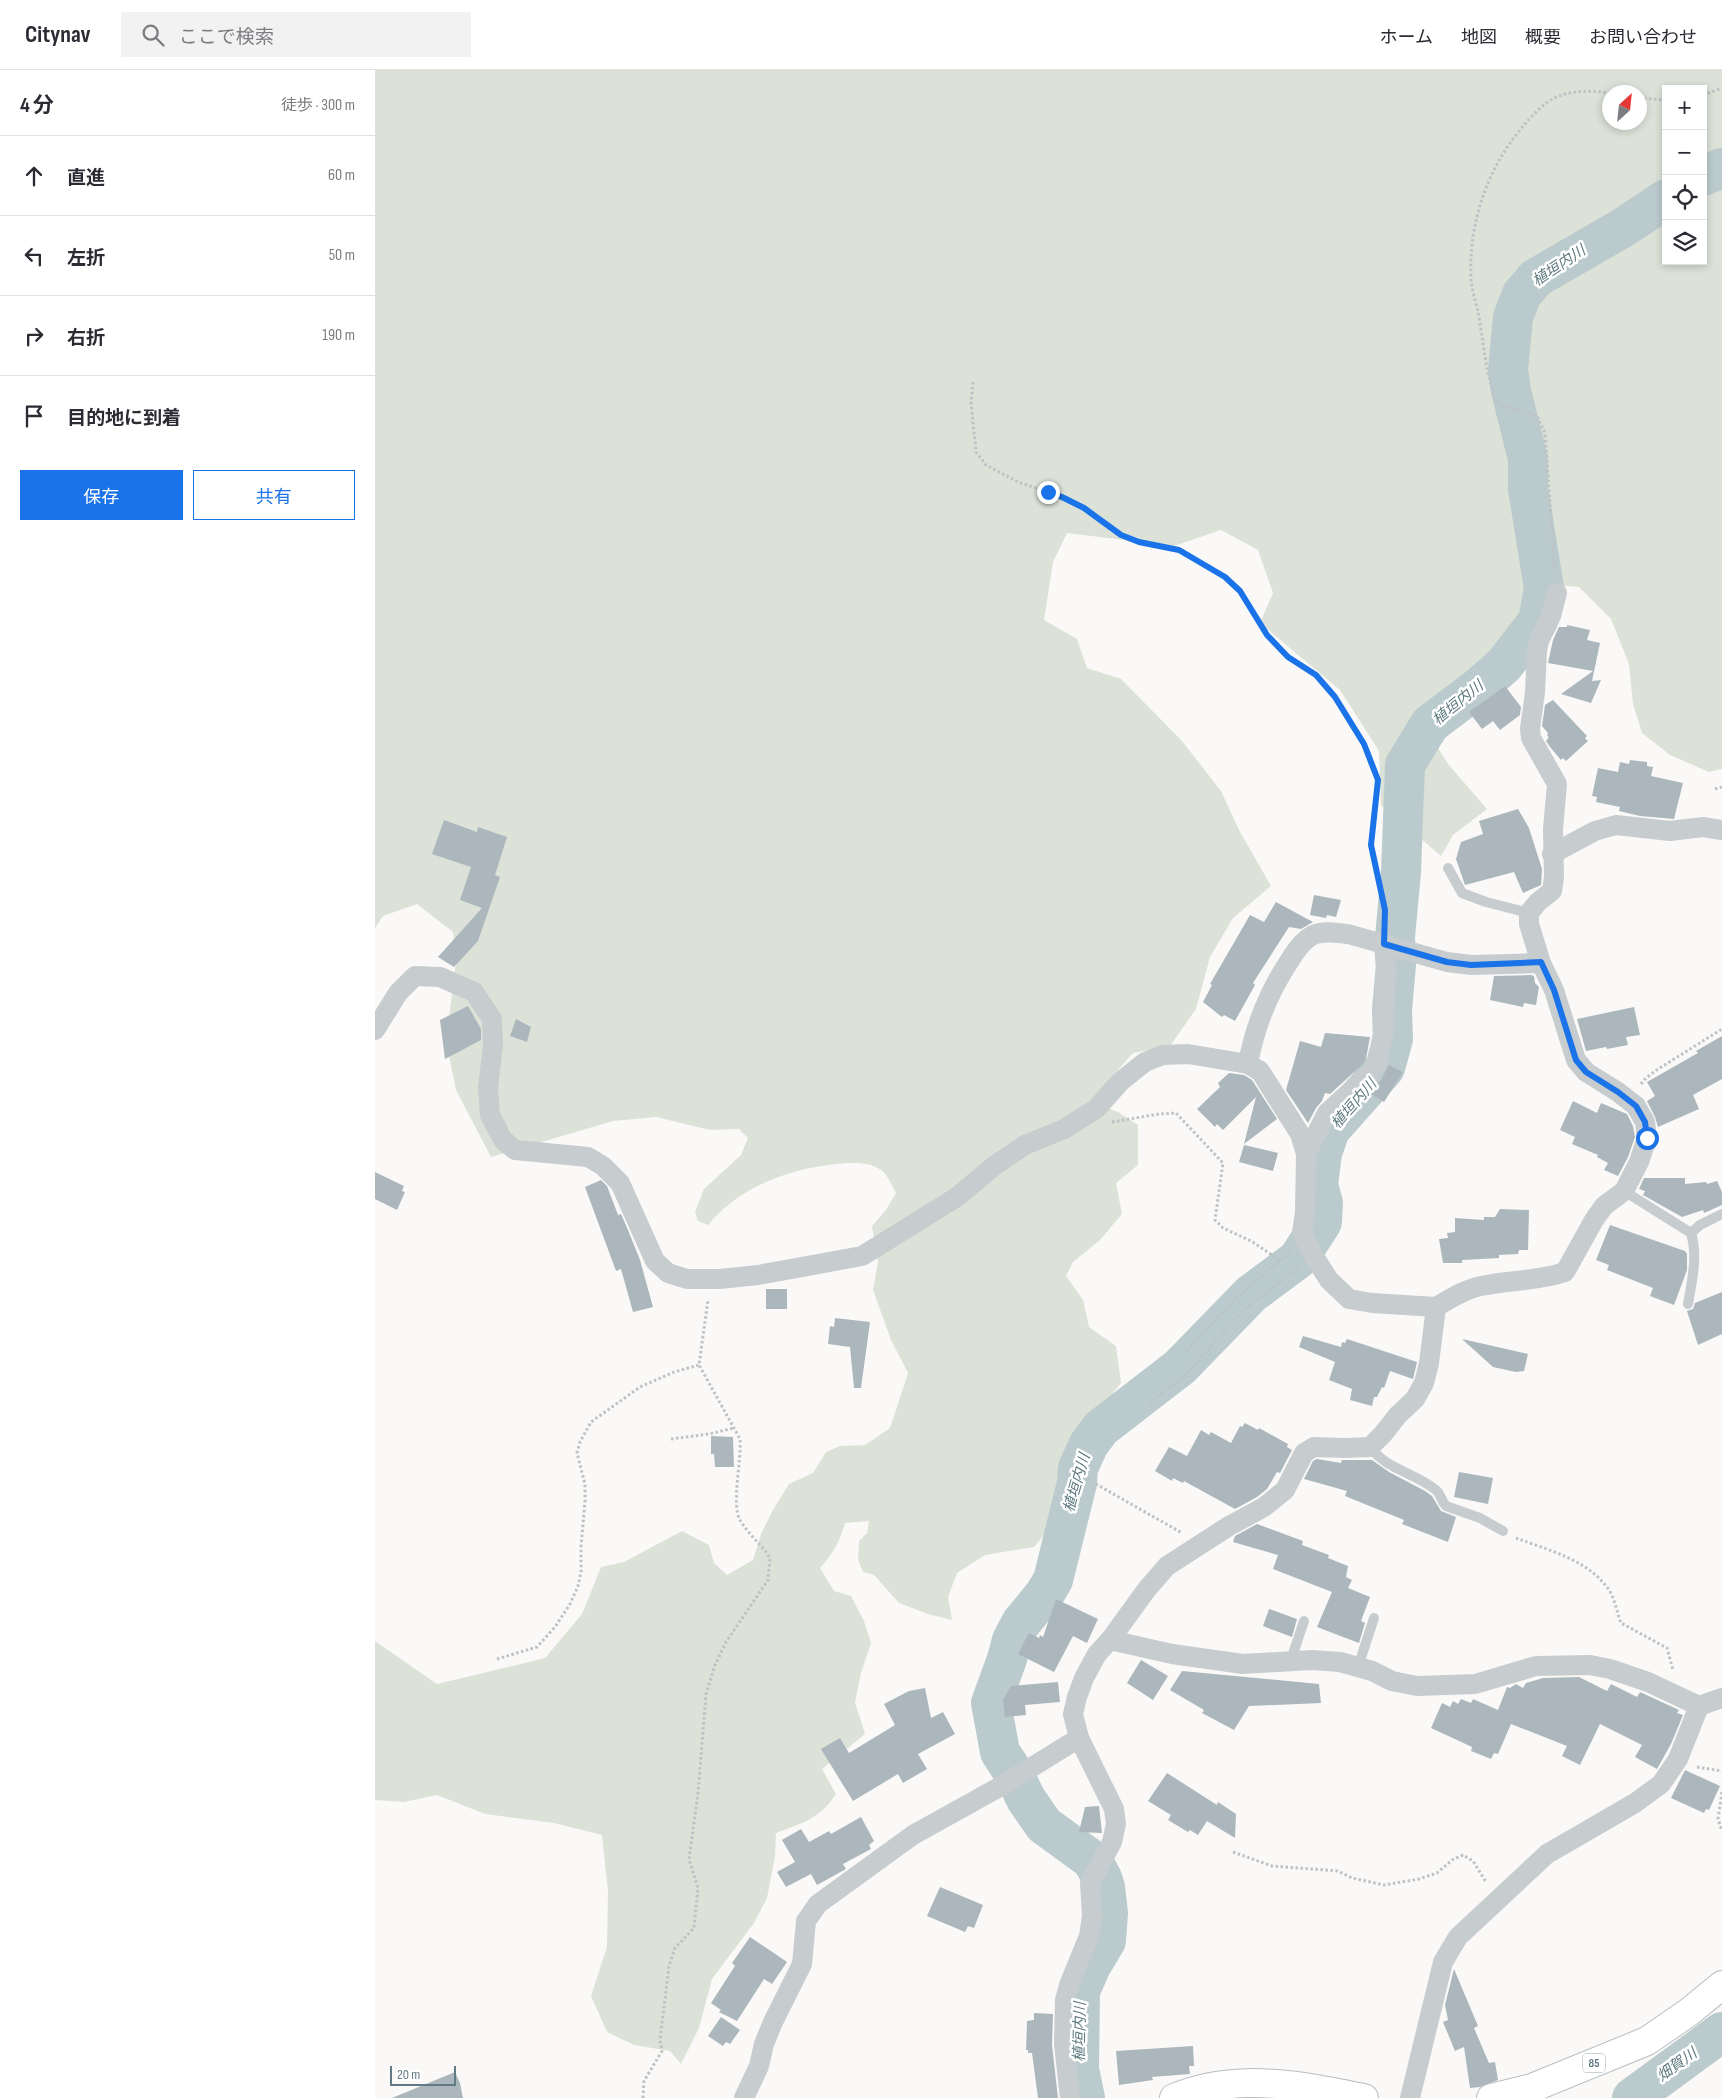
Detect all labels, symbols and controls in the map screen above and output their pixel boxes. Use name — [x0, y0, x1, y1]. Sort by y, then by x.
search box — [121, 12, 471, 57]
text: Citynav — [25, 20, 91, 49]
icon: search — [139, 21, 167, 49]
text: ここで検索 — [179, 26, 274, 49]
text: ホーム — [1380, 27, 1433, 48]
text: 地図 — [1461, 27, 1497, 48]
text: 概要 — [1525, 27, 1561, 48]
text: お問い合わせ — [1589, 27, 1697, 48]
north arrow — [1602, 85, 1647, 130]
map controls — [1662, 85, 1707, 265]
button: + — [1662, 85, 1707, 130]
text: 4 分 — [20, 93, 54, 118]
text: 徒歩 · 300 m — [281, 96, 355, 115]
button: − — [1662, 130, 1707, 175]
icon: ahead — [20, 162, 48, 190]
text: 60 m — [328, 166, 355, 185]
text: 直進 — [67, 167, 105, 190]
button: locate — [1662, 175, 1707, 220]
button: layers — [1662, 220, 1707, 265]
water label: 植垣内川 — [1529, 240, 1591, 291]
icon: left — [20, 242, 48, 270]
text: 50 m — [329, 246, 355, 265]
text: 左折 — [67, 247, 105, 270]
icon: right — [20, 322, 48, 350]
text: 190 m — [322, 326, 355, 345]
text: 右折 — [67, 327, 105, 350]
icon: arrive — [20, 402, 48, 430]
text: 目的地に到着 — [67, 407, 181, 430]
button: 保存 — [20, 470, 183, 520]
button: 共有 — [193, 470, 355, 520]
route end — [1037, 481, 1060, 504]
water label: 植垣内川 — [1429, 675, 1489, 729]
water label: 植垣内川 — [1327, 1074, 1382, 1133]
route start — [1636, 1127, 1659, 1150]
water label: 植垣内川 — [1060, 1450, 1095, 1514]
water label: 植垣内川 — [1070, 2000, 1090, 2062]
water label: 畑賀川 — [1653, 2043, 1702, 2086]
road number: 85 — [1583, 2054, 1605, 2072]
scale bar — [390, 2063, 456, 2086]
text: 20 m — [397, 2066, 420, 2083]

